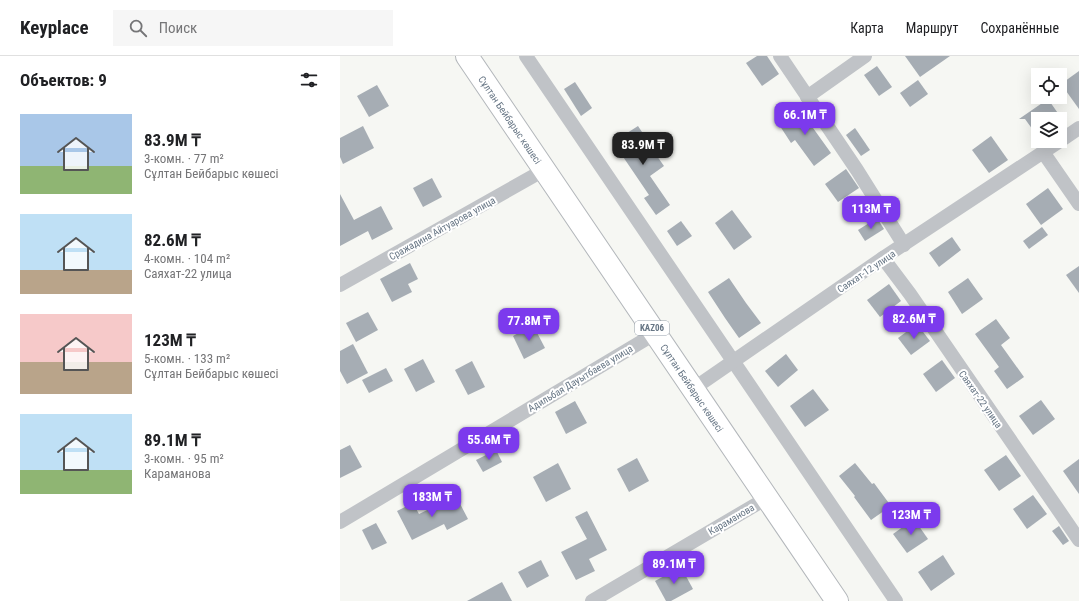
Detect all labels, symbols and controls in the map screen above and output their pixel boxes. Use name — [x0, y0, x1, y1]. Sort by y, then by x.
search box — [113, 10, 393, 46]
text: Keyplace — [20, 16, 89, 39]
icon: search — [127, 17, 149, 39]
text: Поиск — [159, 19, 197, 37]
text: Карта — [850, 20, 884, 36]
text: Маршрут — [906, 20, 958, 36]
text: Сохранённые — [980, 20, 1059, 36]
map controls — [1031, 68, 1067, 148]
button: locate — [1031, 68, 1067, 104]
icon: filters — [298, 69, 320, 91]
text: Объектов: 9 — [20, 70, 107, 90]
street label: Сұлтан Бейбарыс көшесі — [476, 74, 543, 166]
pin: 66.1M ₸ — [768, 102, 842, 136]
text: 66.1M ₸ — [783, 107, 827, 122]
button: layers — [1031, 112, 1067, 148]
icon: home — [52, 130, 100, 178]
text: 83.9M ₸ — [144, 130, 201, 150]
pin: 83.9M ₸ — [606, 132, 680, 166]
text: 83.9M ₸ — [621, 137, 665, 152]
text: 3-комн. · 77 m² — [144, 151, 224, 166]
text: Сұлтан Бейбарыс көшесі — [144, 166, 279, 181]
street label: Сражадина Айтуарова улица — [387, 194, 497, 262]
pin: 113M ₸ — [838, 196, 904, 230]
text: 113M ₸ — [851, 201, 891, 216]
icon: home — [52, 230, 100, 278]
text: 82.6M ₸ — [144, 230, 201, 250]
street label: Саяхат-12 улица — [835, 248, 897, 295]
text: 4-комн. · 104 m² — [144, 251, 230, 266]
text: Саяхат-22 улица — [144, 266, 232, 281]
pin: 82.6M ₸ — [877, 306, 951, 340]
pin: 77.8M ₸ — [492, 308, 566, 342]
text: 82.6M ₸ — [892, 311, 936, 326]
text: 77.8M ₸ — [507, 313, 551, 328]
road number: KAZ06 — [635, 321, 669, 335]
icon: home — [52, 330, 100, 378]
text: 123M ₸ — [144, 330, 196, 350]
street label: Сұлтан Бейбарыс көшесі — [658, 342, 725, 434]
street label: Адильбая Дауытбаева улица — [526, 343, 635, 414]
text: 5-комн. · 133 m² — [144, 351, 230, 366]
text: Сұлтан Бейбарыс көшесі — [144, 366, 279, 381]
street label: Саяхат-22 улица — [957, 368, 1005, 430]
pin: 55.6M ₸ — [452, 427, 526, 461]
icon: home — [52, 430, 100, 478]
text: 89.1M ₸ — [144, 430, 201, 450]
text: 55.6M ₸ — [467, 432, 511, 447]
text: 3-комн. · 95 m² — [144, 451, 224, 466]
text: Караманова — [144, 466, 211, 481]
pin: 183M ₸ — [399, 484, 465, 518]
text: 183M ₸ — [412, 489, 452, 504]
street label: Караманова — [706, 502, 756, 537]
pin: 123M ₸ — [878, 502, 944, 536]
text: 123M ₸ — [891, 507, 931, 522]
pin: 89.1M ₸ — [637, 551, 711, 585]
text: 89.1M ₸ — [652, 556, 696, 571]

